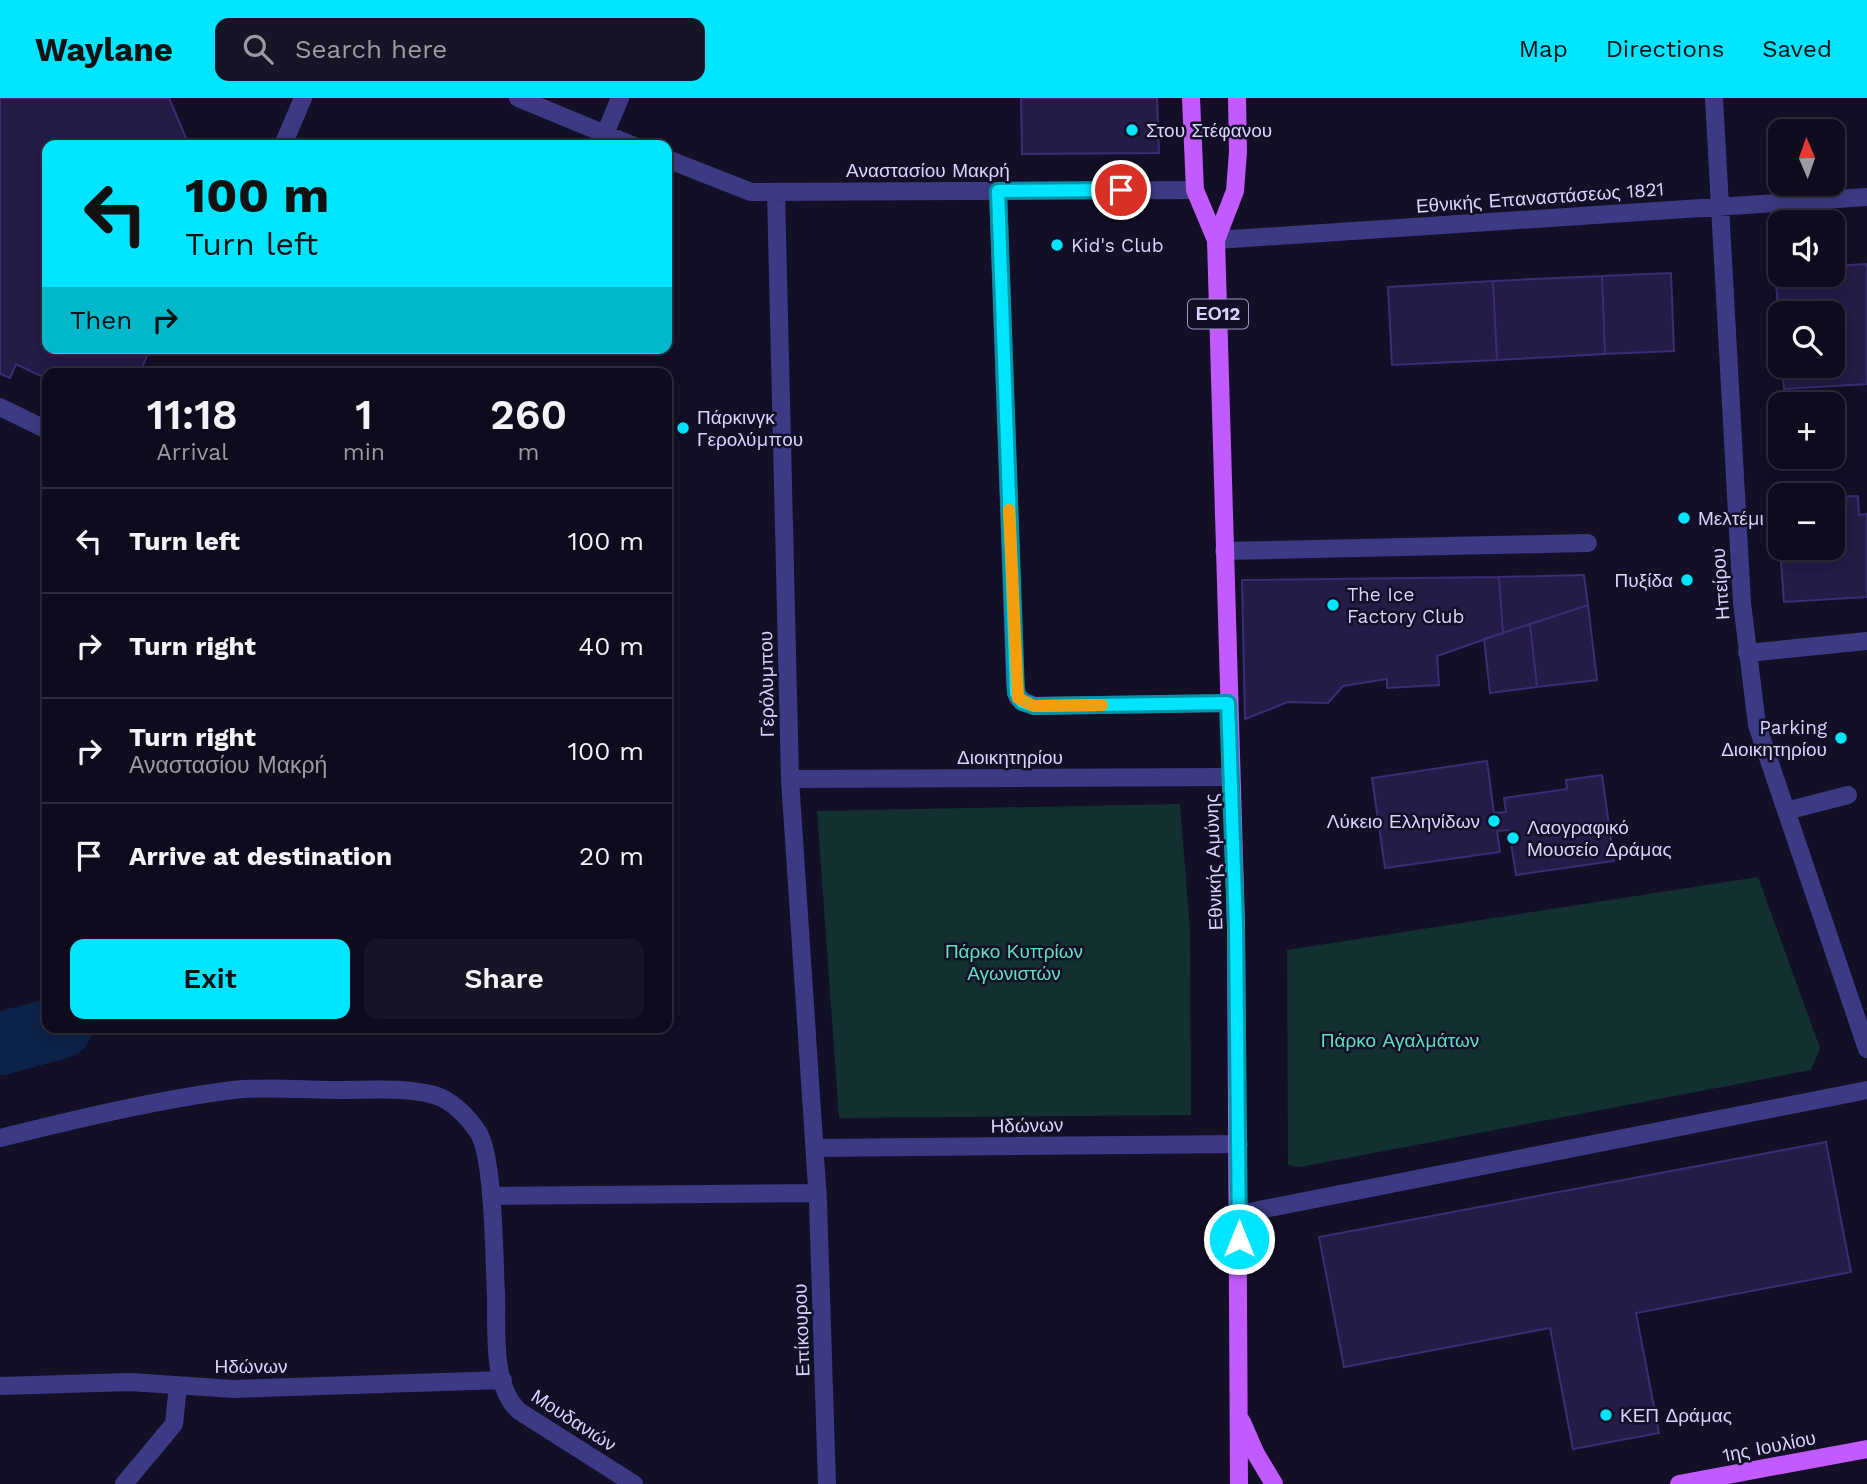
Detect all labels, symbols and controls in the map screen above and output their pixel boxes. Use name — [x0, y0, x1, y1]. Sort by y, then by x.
search box — [215, 18, 705, 81]
text: Waylane — [35, 30, 173, 69]
icon: search — [239, 30, 277, 68]
text: Search here — [295, 34, 447, 64]
text: Map — [1519, 35, 1568, 63]
text: Directions — [1606, 35, 1724, 63]
text: Saved — [1762, 35, 1832, 63]
place label: Στου Στέφανου — [1146, 119, 1272, 142]
north arrow — [1768, 119, 1844, 196]
map controls — [1768, 119, 1845, 560]
marker: Στου Στέφανου — [1124, 122, 1140, 138]
street label: Αναστασίου Μακρή — [846, 159, 1010, 182]
pin — [1091, 160, 1151, 220]
text: 100 m — [185, 166, 329, 224]
icon: left — [70, 168, 161, 259]
icon: arrive — [1102, 171, 1140, 209]
street label: Εθνικής Επαναστάσεως 1821 — [1415, 177, 1665, 218]
button: sound — [1768, 210, 1845, 287]
text: Turn left — [185, 225, 318, 263]
place label: Kid's Club — [1071, 234, 1164, 257]
marker: Kid's Club — [1049, 237, 1065, 253]
road number: ΕΟ12 — [1188, 300, 1248, 328]
icon: right — [146, 301, 184, 339]
button: search — [1768, 301, 1845, 378]
text: Then — [70, 305, 132, 335]
text: 11:18 — [147, 390, 238, 439]
text: 1 — [355, 390, 373, 439]
text: 260 — [490, 390, 567, 439]
button: + — [1768, 392, 1845, 469]
place label: Πάρκινγκ Γερολύμπου — [697, 406, 803, 451]
marker: Πάρκινγκ Γερολύμπου — [675, 420, 691, 436]
text: Arrival — [157, 439, 228, 466]
text: min — [343, 439, 385, 466]
text: m — [518, 439, 540, 466]
button: − — [1768, 483, 1845, 560]
place label: Μελτέμι — [1698, 507, 1764, 530]
marker: Μελτέμι — [1676, 510, 1692, 526]
icon: left — [70, 522, 108, 560]
text: Turn left — [129, 526, 240, 556]
text: 100 m — [568, 526, 644, 556]
street label: Ηπείρου — [1707, 547, 1734, 621]
place label: Πυξίδα — [1615, 569, 1673, 592]
marker: Πυξίδα — [1679, 572, 1695, 588]
place label: The Ice Factory Club — [1347, 583, 1464, 628]
marker: The Ice Factory Club — [1325, 597, 1341, 613]
icon: right — [70, 627, 108, 665]
text: Turn right — [129, 631, 256, 661]
text: 40 m — [578, 631, 644, 661]
street label: Γερόλυμπου — [754, 631, 779, 737]
place label: Parking Διοικητηρίου — [1721, 716, 1828, 761]
text: Turn right — [129, 722, 256, 752]
marker: Parking Διοικητηρίου — [1833, 730, 1849, 746]
icon: right — [70, 732, 108, 770]
text: 100 m — [568, 736, 644, 766]
street label: Διοικητηρίου — [957, 746, 1063, 769]
text: Αναστασίου Μακρή — [129, 752, 327, 779]
street label: Εθνικής Αμύνης — [1200, 793, 1227, 931]
place label: Λύκειο Ελληνίδων — [1327, 810, 1480, 833]
marker: Λύκειο Ελληνίδων — [1486, 813, 1502, 829]
place label: Λαογραφικό Μουσείο Δράμας — [1527, 816, 1672, 861]
marker: Λαογραφικό Μουσείο Δράμας — [1505, 830, 1521, 846]
icon: arrive — [70, 837, 108, 875]
text: Arrive at destination — [129, 841, 392, 871]
text: 20 m — [579, 841, 644, 871]
button: Exit — [70, 939, 350, 1019]
button: Share — [364, 939, 644, 1019]
park label: Πάρκο Κυπρίων Αγωνιστών — [945, 940, 1083, 985]
park label: Πάρκο Αγαλμάτων — [1321, 1029, 1479, 1052]
street label: Ηδώνων — [990, 1113, 1064, 1138]
position arrow — [1202, 1202, 1276, 1276]
street label: Επίκουρου — [788, 1283, 815, 1377]
street label: Ηδώνων — [215, 1355, 287, 1378]
street label: Μουδανιών — [527, 1385, 620, 1456]
place label: ΚΕΠ Δράμας — [1620, 1404, 1732, 1427]
marker: ΚΕΠ Δράμας — [1598, 1407, 1614, 1423]
street label: 1ης Ιουλίου — [1721, 1426, 1818, 1467]

